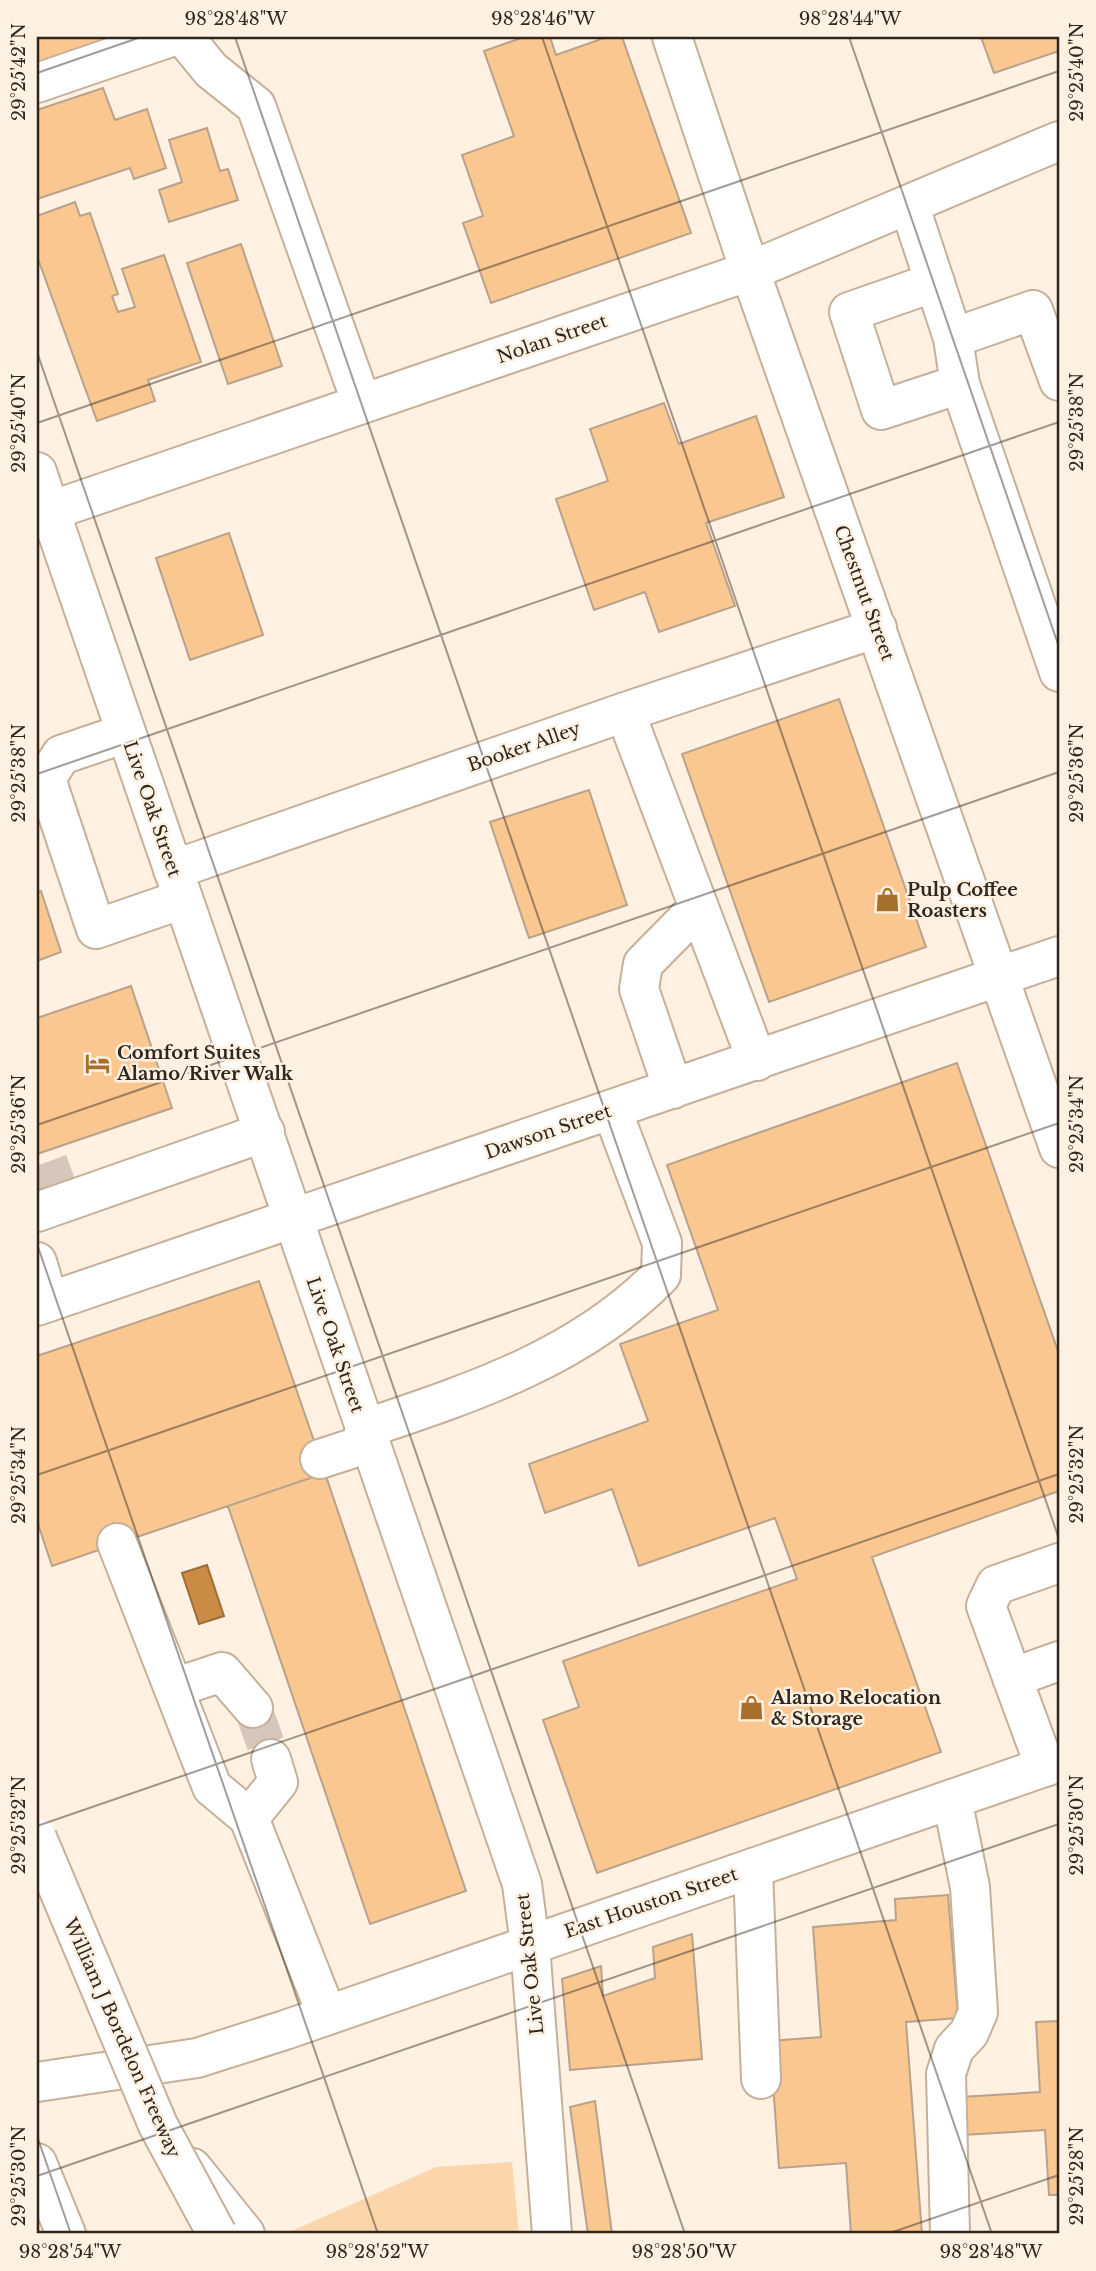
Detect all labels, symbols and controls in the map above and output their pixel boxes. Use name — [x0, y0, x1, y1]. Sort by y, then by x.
text: 98°28'48"W — [184, 8, 288, 30]
text: 98°28'46"W — [491, 8, 596, 30]
text: 98°28'44"W — [799, 8, 902, 30]
text: 29°25'40"N — [1066, 22, 1088, 122]
text: 29°25'42"N — [8, 23, 30, 121]
street label: Nolan Street — [494, 310, 610, 368]
text: 29°25'40"N — [8, 373, 30, 473]
text: 29°25'38"N — [1066, 373, 1088, 471]
street label: Chestnut Street — [829, 522, 899, 664]
street label: Booker Alley — [465, 717, 584, 777]
text: 29°25'36"N — [1066, 723, 1088, 823]
text: 29°25'38"N — [8, 724, 30, 822]
street label: Live Oak Street — [118, 738, 186, 880]
place label: Pulp Coffee Roasters — [907, 879, 1018, 922]
shop icon: Pulp Coffee Roasters — [873, 886, 901, 914]
place label: Comfort Suites Alamo/River Walk — [116, 1042, 294, 1085]
hotel icon: Comfort Suites Alamo/River Walk — [83, 1049, 111, 1077]
text: 29°25'36"N — [8, 1074, 30, 1174]
text: 29°25'34"N — [1066, 1075, 1088, 1173]
street label: Dawson Street — [482, 1100, 614, 1164]
street label: Live Oak Street — [301, 1274, 369, 1416]
text: 29°25'32"N — [1066, 1424, 1088, 1524]
text: 29°25'34"N — [8, 1426, 30, 1524]
place label: Alamo Relocation & Storage — [770, 1687, 941, 1730]
shop icon: Alamo Relocation & Storage — [737, 1694, 765, 1722]
text: 29°25'32"N — [8, 1775, 30, 1875]
text: 29°25'30"N — [1066, 1775, 1088, 1875]
street label: East Houston Street — [562, 1863, 741, 1943]
street label: Live Oak Street — [512, 1892, 548, 2036]
street label: William J Bordelon Freeway — [59, 1914, 185, 2162]
text: 29°25'30"N — [8, 2126, 30, 2226]
text: 29°25'28"N — [1066, 2127, 1088, 2225]
text: 98°28'54"W — [19, 2241, 122, 2263]
text: 98°28'52"W — [325, 2241, 429, 2263]
text: 98°28'50"W — [631, 2241, 737, 2263]
text: 98°28'48"W — [939, 2241, 1043, 2263]

